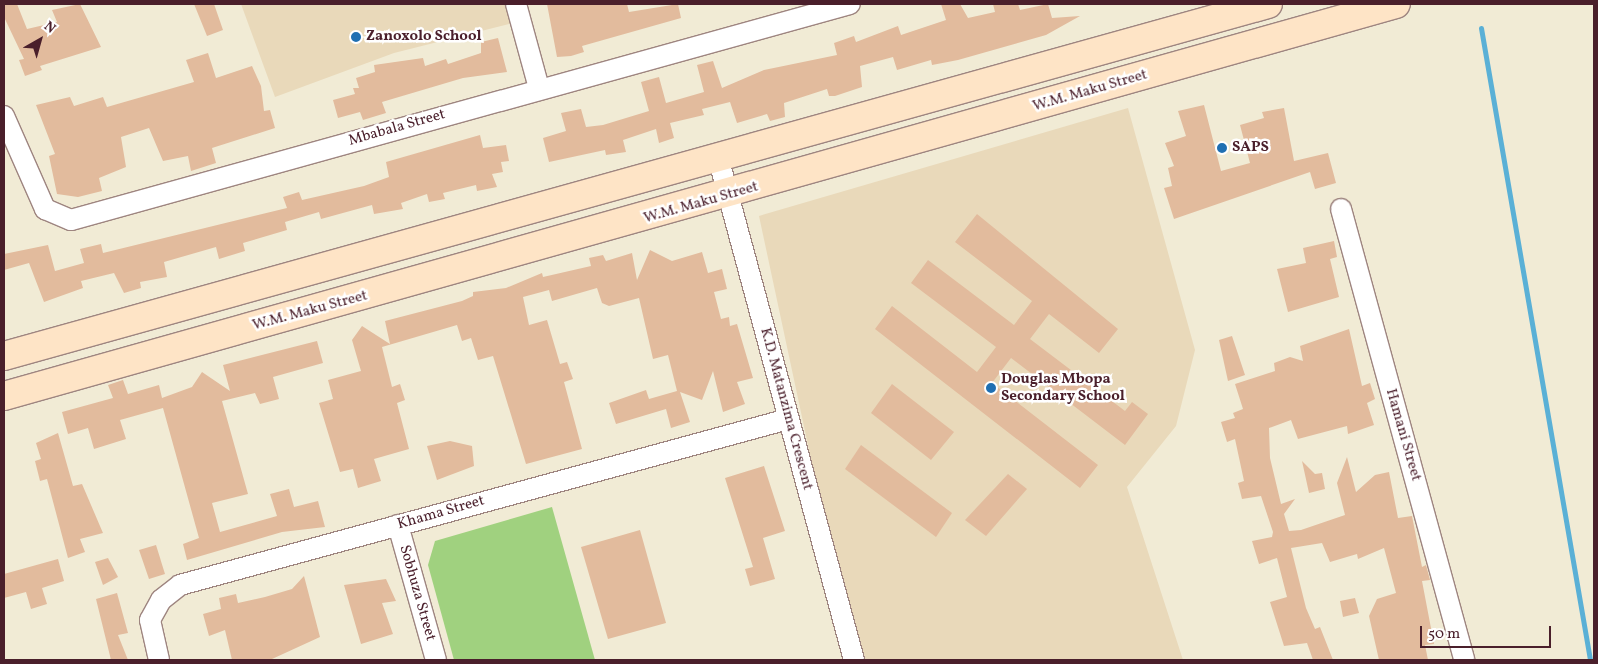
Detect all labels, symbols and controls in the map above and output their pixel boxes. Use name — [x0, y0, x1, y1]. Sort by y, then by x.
north arrow — [15, 15, 65, 65]
text: N — [40, 17, 59, 38]
place label: Zanoxolo School — [366, 28, 482, 46]
marker: Zanoxolo School — [350, 31, 362, 43]
street label: W.M. Maku Street — [1031, 66, 1149, 116]
street label: Mbabala Street — [347, 106, 447, 150]
place label: SAPS — [1232, 139, 1269, 157]
marker: SAPS — [1216, 142, 1228, 154]
street label: W.M. Maku Street — [642, 178, 760, 228]
street label: W.M. Maku Street — [251, 287, 369, 335]
street label: K.D. Matanzima Crescent — [756, 326, 816, 492]
place label: Douglas Mbopa Secondary School — [1001, 370, 1125, 405]
marker: Douglas Mbopa Secondary School — [985, 382, 997, 394]
street label: Hamani Street — [1381, 387, 1425, 483]
street label: Khama Street — [395, 492, 487, 534]
street label: Sobhuza Street — [395, 543, 439, 643]
scale bar — [1423, 616, 1554, 648]
text: 50 m — [1428, 624, 1460, 645]

